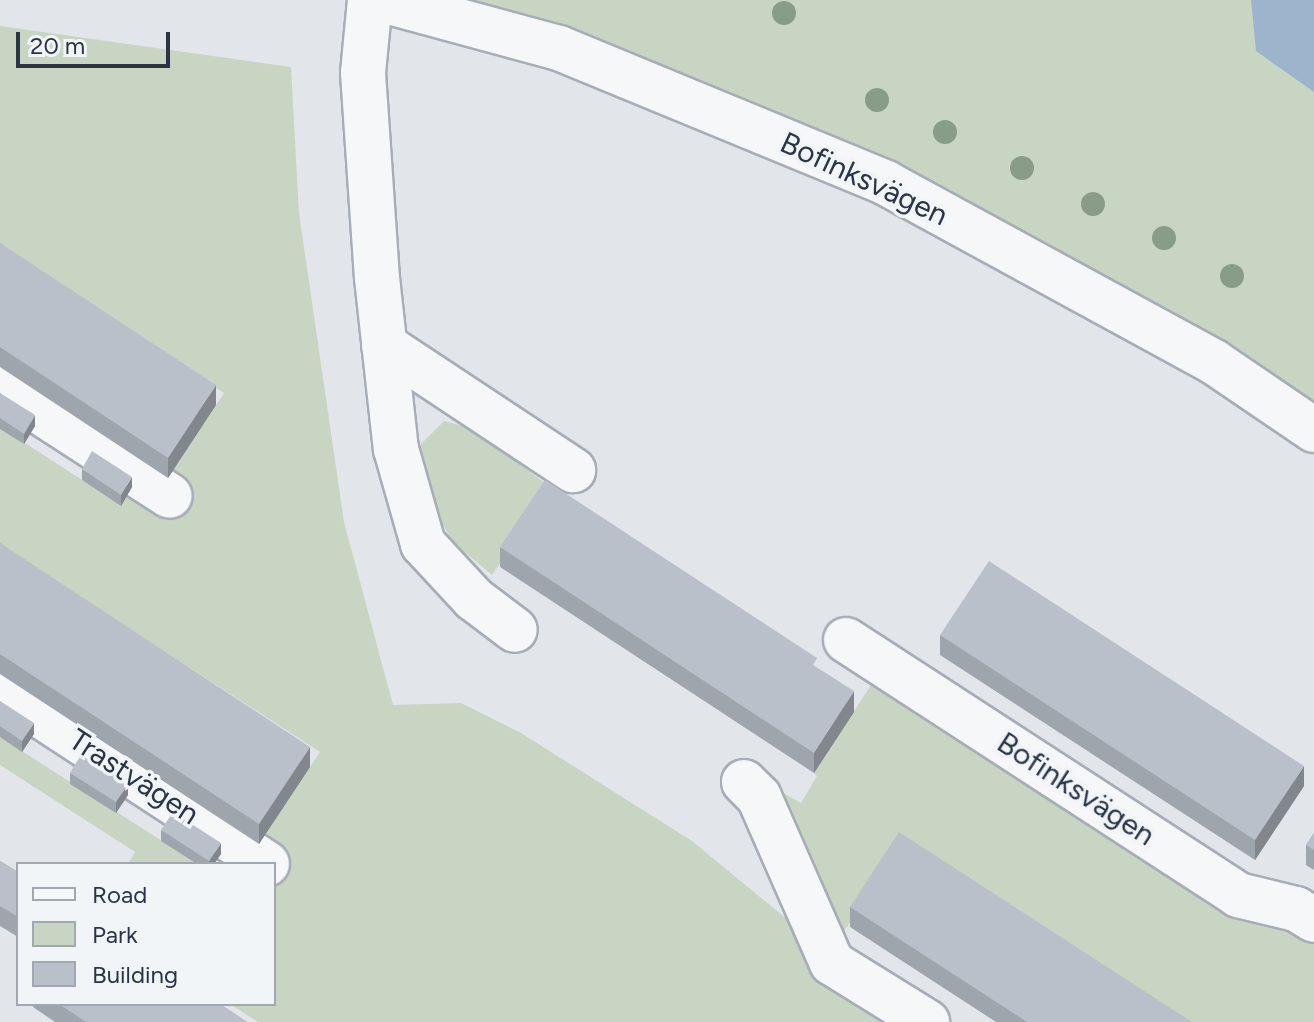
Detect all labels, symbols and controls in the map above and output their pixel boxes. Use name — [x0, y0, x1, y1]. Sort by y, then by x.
scale bar — [20, 16, 174, 66]
text: 20 m — [30, 31, 85, 60]
street label: Bofinksvägen — [775, 125, 953, 233]
street label: Trastvägen — [62, 722, 206, 832]
street label: Bofinksvägen — [990, 725, 1162, 853]
legend — [16, 862, 276, 1006]
text: Road — [92, 880, 147, 909]
text: Park — [92, 920, 138, 949]
text: Building — [92, 960, 178, 989]

